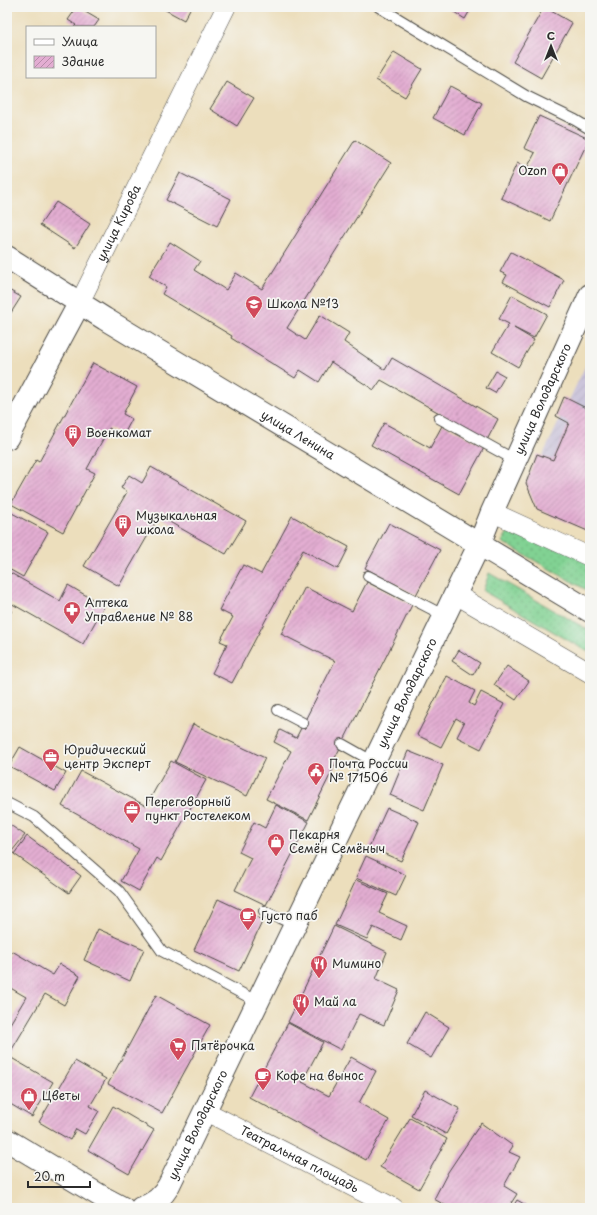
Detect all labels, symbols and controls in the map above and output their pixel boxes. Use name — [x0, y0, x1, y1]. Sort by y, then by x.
legend — [26, 26, 156, 78]
north arrow — [531, 26, 571, 66]
text: С — [547, 27, 555, 44]
text: Улица — [62, 32, 98, 50]
text: Здание — [62, 52, 104, 70]
place label: Ozon — [518, 161, 547, 179]
shop icon: Ozon — [550, 161, 570, 186]
street label: улица Кирова — [91, 181, 145, 264]
school or university icon: Школа №13 — [244, 294, 264, 319]
place label: Школа №13 — [267, 294, 339, 312]
street label: улица Володарского — [509, 340, 575, 457]
street label: улица Ленина — [258, 405, 339, 464]
building icon: Военкомат — [63, 423, 83, 448]
place label: Военкомат — [86, 423, 152, 441]
place label: Музыкальная школа — [136, 506, 217, 538]
building icon: Музыкальная школа — [113, 513, 133, 538]
place label: Аптека Управление № 88 — [85, 593, 193, 625]
pharmacy icon: Аптека Управление № 88 — [62, 600, 82, 625]
street label: улица Володарского — [372, 634, 441, 751]
place label: Юридический центр Эксперт — [64, 740, 151, 772]
office icon: Юридический центр Эксперт — [41, 747, 61, 772]
place label: Почта России № 171506 — [329, 754, 408, 786]
public building icon: Почта России № 171506 — [306, 761, 326, 786]
place label: Переговорный пункт Ростелеком — [145, 792, 251, 824]
office icon: Переговорный пункт Ростелеком — [122, 799, 142, 824]
place label: Пекарня Семён Семёныч — [289, 825, 385, 857]
shop icon: Пекарня Семён Семёныч — [266, 832, 286, 857]
cafe icon: Густо паб — [238, 906, 258, 931]
place label: Густо паб — [261, 906, 317, 924]
restaurant icon: Мимино — [309, 954, 329, 979]
place label: Мимино — [332, 954, 381, 972]
restaurant icon: Май ла — [291, 992, 311, 1017]
place label: Май ла — [314, 992, 357, 1010]
supermarket icon: Пятёрочка — [168, 1036, 188, 1061]
place label: Пятёрочка — [191, 1036, 255, 1054]
street label: улица Володарского — [163, 1066, 232, 1183]
cafe icon: Кофе на вынос — [253, 1066, 273, 1091]
place label: Кофе на вынос — [276, 1066, 364, 1084]
shop icon: Цветы — [19, 1086, 39, 1111]
place label: Цветы — [42, 1086, 80, 1104]
street label: Театральная площадь — [237, 1121, 362, 1196]
scale bar — [28, 1163, 90, 1189]
text: 20 m — [34, 1167, 65, 1185]

